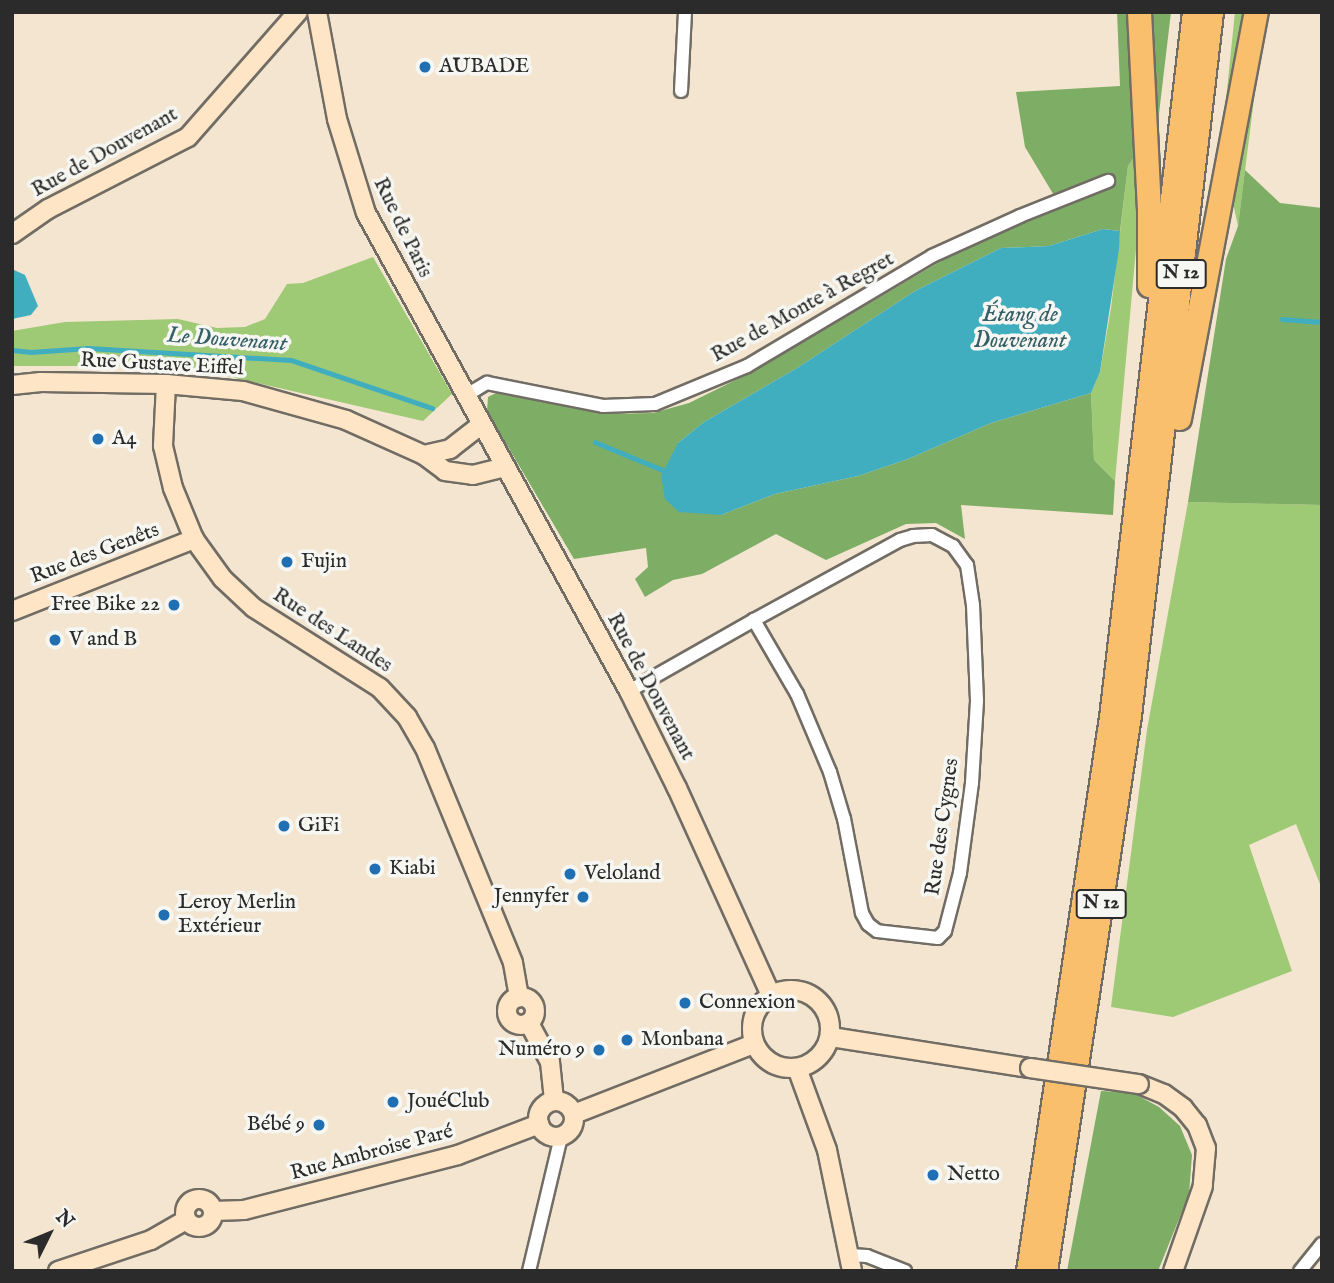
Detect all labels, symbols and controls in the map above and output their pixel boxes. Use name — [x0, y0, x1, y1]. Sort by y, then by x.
place label: AUBADE — [439, 54, 529, 80]
marker: AUBADE — [417, 59, 433, 75]
street label: Rue de Douvenant — [28, 103, 182, 203]
street label: Rue de Paris — [367, 174, 437, 282]
street label: Rue de Monte à Regret — [707, 247, 899, 369]
road number: N 12 — [1155, 258, 1207, 290]
water label: Étang de Douvenant — [974, 301, 1066, 355]
water label: Le Douvenant — [166, 322, 288, 358]
street label: Rue Gustave Eiffel — [80, 348, 244, 382]
place label: A4 — [112, 426, 136, 452]
marker: A4 — [90, 431, 106, 447]
street label: Rue des Genêts — [27, 518, 163, 590]
place label: Fujin — [301, 549, 347, 575]
marker: Fujin — [279, 554, 295, 570]
street label: Rue des Landes — [268, 583, 396, 679]
place label: Free Bike 22 — [51, 592, 160, 618]
marker: Free Bike 22 — [166, 597, 182, 613]
street label: Rue de Douvenant — [601, 609, 699, 765]
place label: V and B — [69, 627, 137, 653]
marker: V and B — [47, 632, 63, 648]
street label: Rue des Cygnes — [921, 757, 965, 897]
place label: GiFi — [298, 813, 339, 839]
marker: GiFi — [276, 818, 292, 834]
place label: Kiabi — [389, 856, 436, 882]
marker: Kiabi — [367, 861, 383, 877]
place label: Veloland — [584, 861, 660, 887]
marker: Veloland — [562, 866, 578, 882]
place label: Jennyfer — [494, 884, 569, 910]
road number: N 12 — [1075, 888, 1127, 920]
marker: Jennyfer — [575, 889, 591, 905]
place label: Leroy Merlin Extérieur — [178, 890, 296, 940]
marker: Leroy Merlin Extérieur — [156, 907, 172, 923]
place label: Connexion — [699, 990, 795, 1016]
marker: Connexion — [677, 995, 693, 1011]
place label: Monbana — [641, 1027, 723, 1053]
marker: Monbana — [619, 1032, 635, 1048]
place label: Numéro 9 — [498, 1037, 585, 1063]
marker: Numéro 9 — [591, 1042, 607, 1058]
place label: JouéClub — [407, 1089, 490, 1115]
marker: JouéClub — [385, 1094, 401, 1110]
place label: Bébé 9 — [247, 1112, 305, 1138]
marker: Bébé 9 — [311, 1117, 327, 1133]
street label: Rue Ambroise Paré — [288, 1119, 456, 1187]
place label: Netto — [947, 1162, 1000, 1188]
marker: Netto — [925, 1167, 941, 1183]
north arrow — [14, 1199, 84, 1269]
text: N — [50, 1205, 79, 1234]

